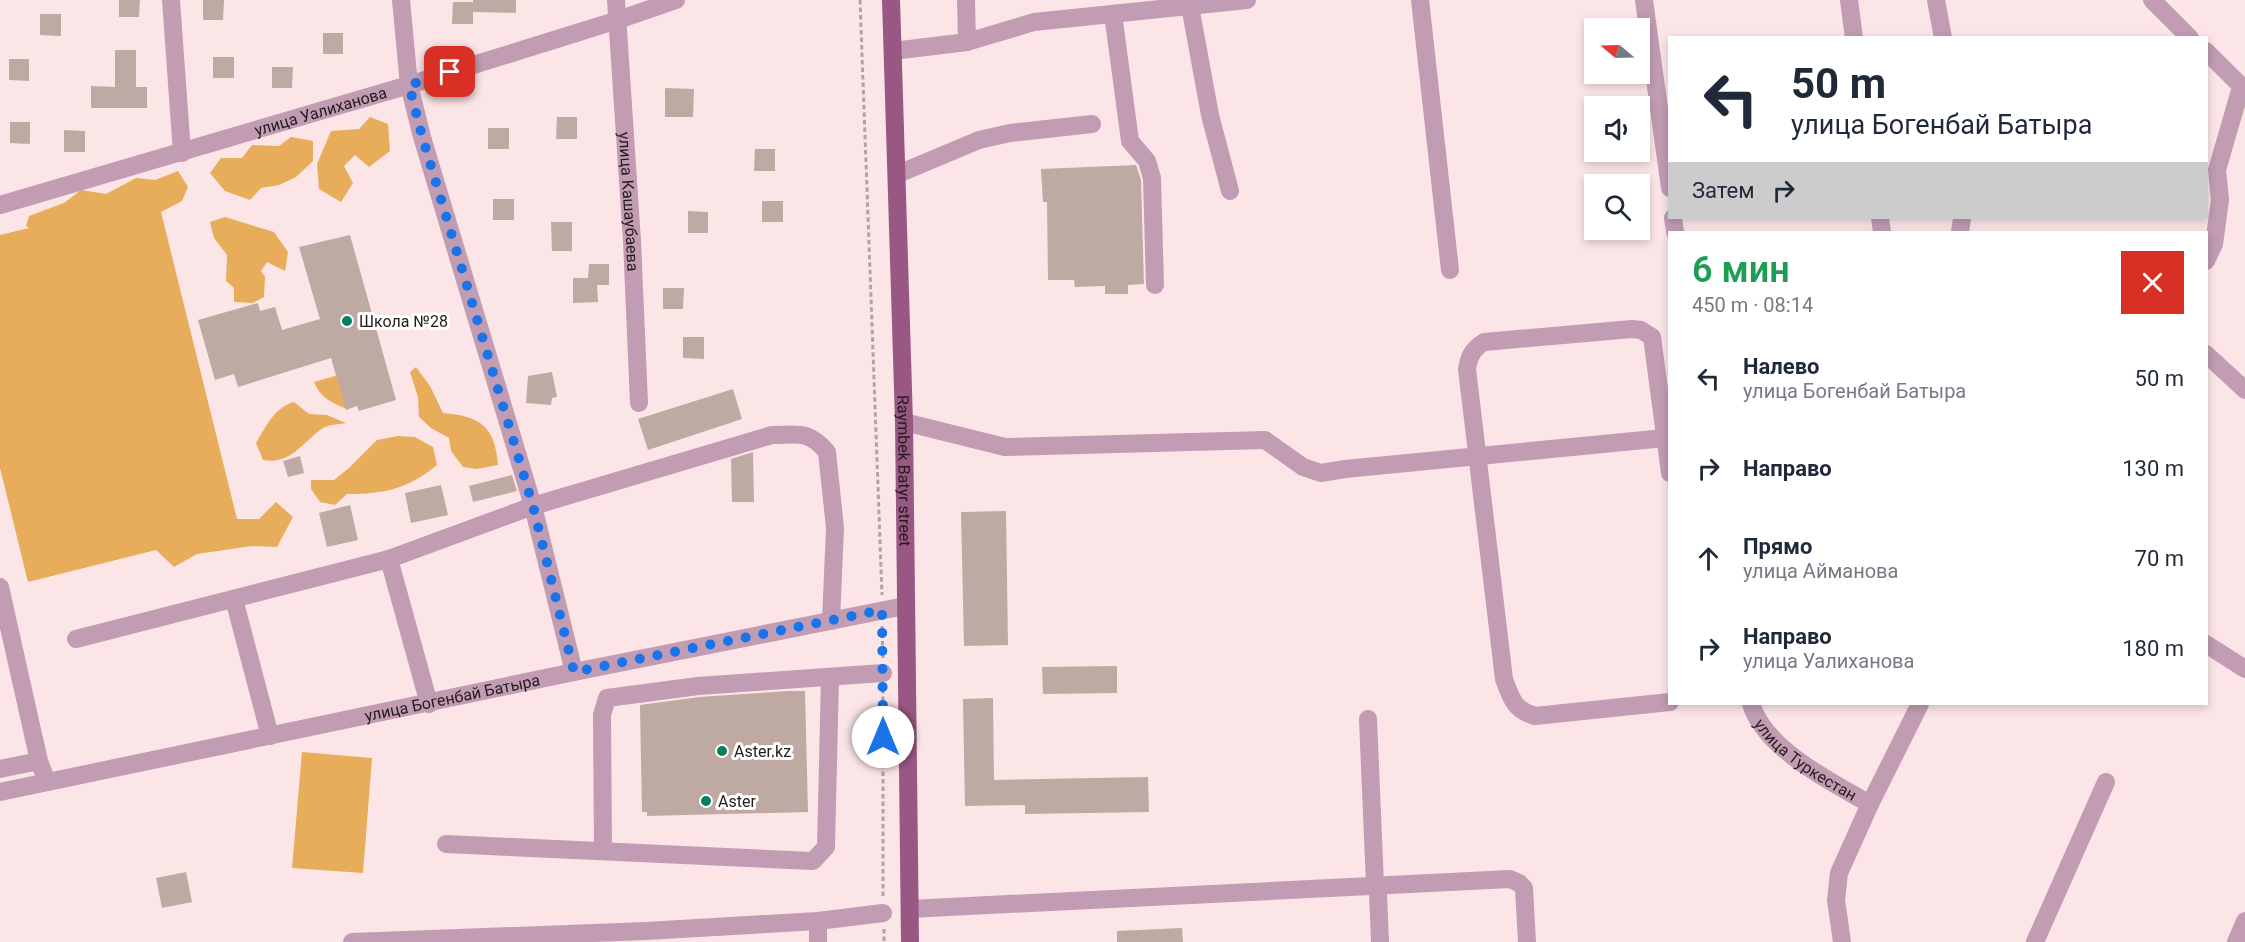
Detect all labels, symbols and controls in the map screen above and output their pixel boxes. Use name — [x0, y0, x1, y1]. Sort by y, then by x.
north arrow — [1584, 18, 1650, 84]
map controls — [1584, 18, 1650, 240]
pin — [424, 46, 475, 97]
icon: arrive — [433, 55, 466, 88]
text: 50 m — [1791, 59, 1886, 108]
icon: left — [1692, 60, 1770, 138]
street label: улица Уалиханова — [252, 83, 389, 140]
button: sound — [1584, 96, 1650, 162]
text: улица Богенбай Батыра — [1791, 109, 2092, 141]
street label: улица Кашаубаева — [615, 131, 642, 272]
button: search — [1584, 174, 1650, 240]
icon: right — [1767, 174, 1800, 207]
text: Затем — [1692, 178, 1755, 203]
text: 6 мин — [1692, 249, 1790, 291]
button: close — [2121, 251, 2184, 314]
text: 450 m · 08:14 — [1692, 293, 1813, 317]
place label: Школа №28 — [359, 312, 448, 331]
marker: Школа №28 — [340, 314, 354, 328]
text: Налево — [1743, 354, 1820, 379]
icon: left — [1692, 362, 1725, 395]
text: 50 m — [2135, 366, 2184, 391]
text: улица Богенбай Батыра — [1743, 379, 1966, 403]
street label: Raymbek Batyr street — [893, 395, 914, 547]
icon: right — [1692, 452, 1725, 485]
text: Направо — [1743, 456, 1832, 481]
text: 130 m — [2122, 456, 2184, 481]
text: Прямо — [1743, 534, 1812, 559]
icon: ahead — [1692, 542, 1725, 575]
text: 70 m — [2135, 546, 2184, 571]
text: улица Айманова — [1743, 559, 1898, 583]
text: Направо — [1743, 624, 1832, 649]
icon: right — [1692, 632, 1725, 665]
text: 180 m — [2122, 636, 2184, 661]
text: улица Уалиханова — [1743, 649, 1914, 673]
street label: улица Богенбай Батыра — [363, 670, 542, 726]
position arrow — [851, 705, 915, 769]
street label: улица Туркестан — [1750, 715, 1860, 805]
place label: Aster.kz — [734, 742, 791, 761]
marker: Aster.kz — [715, 744, 729, 758]
place label: Aster — [718, 792, 756, 811]
marker: Aster — [699, 794, 713, 808]

